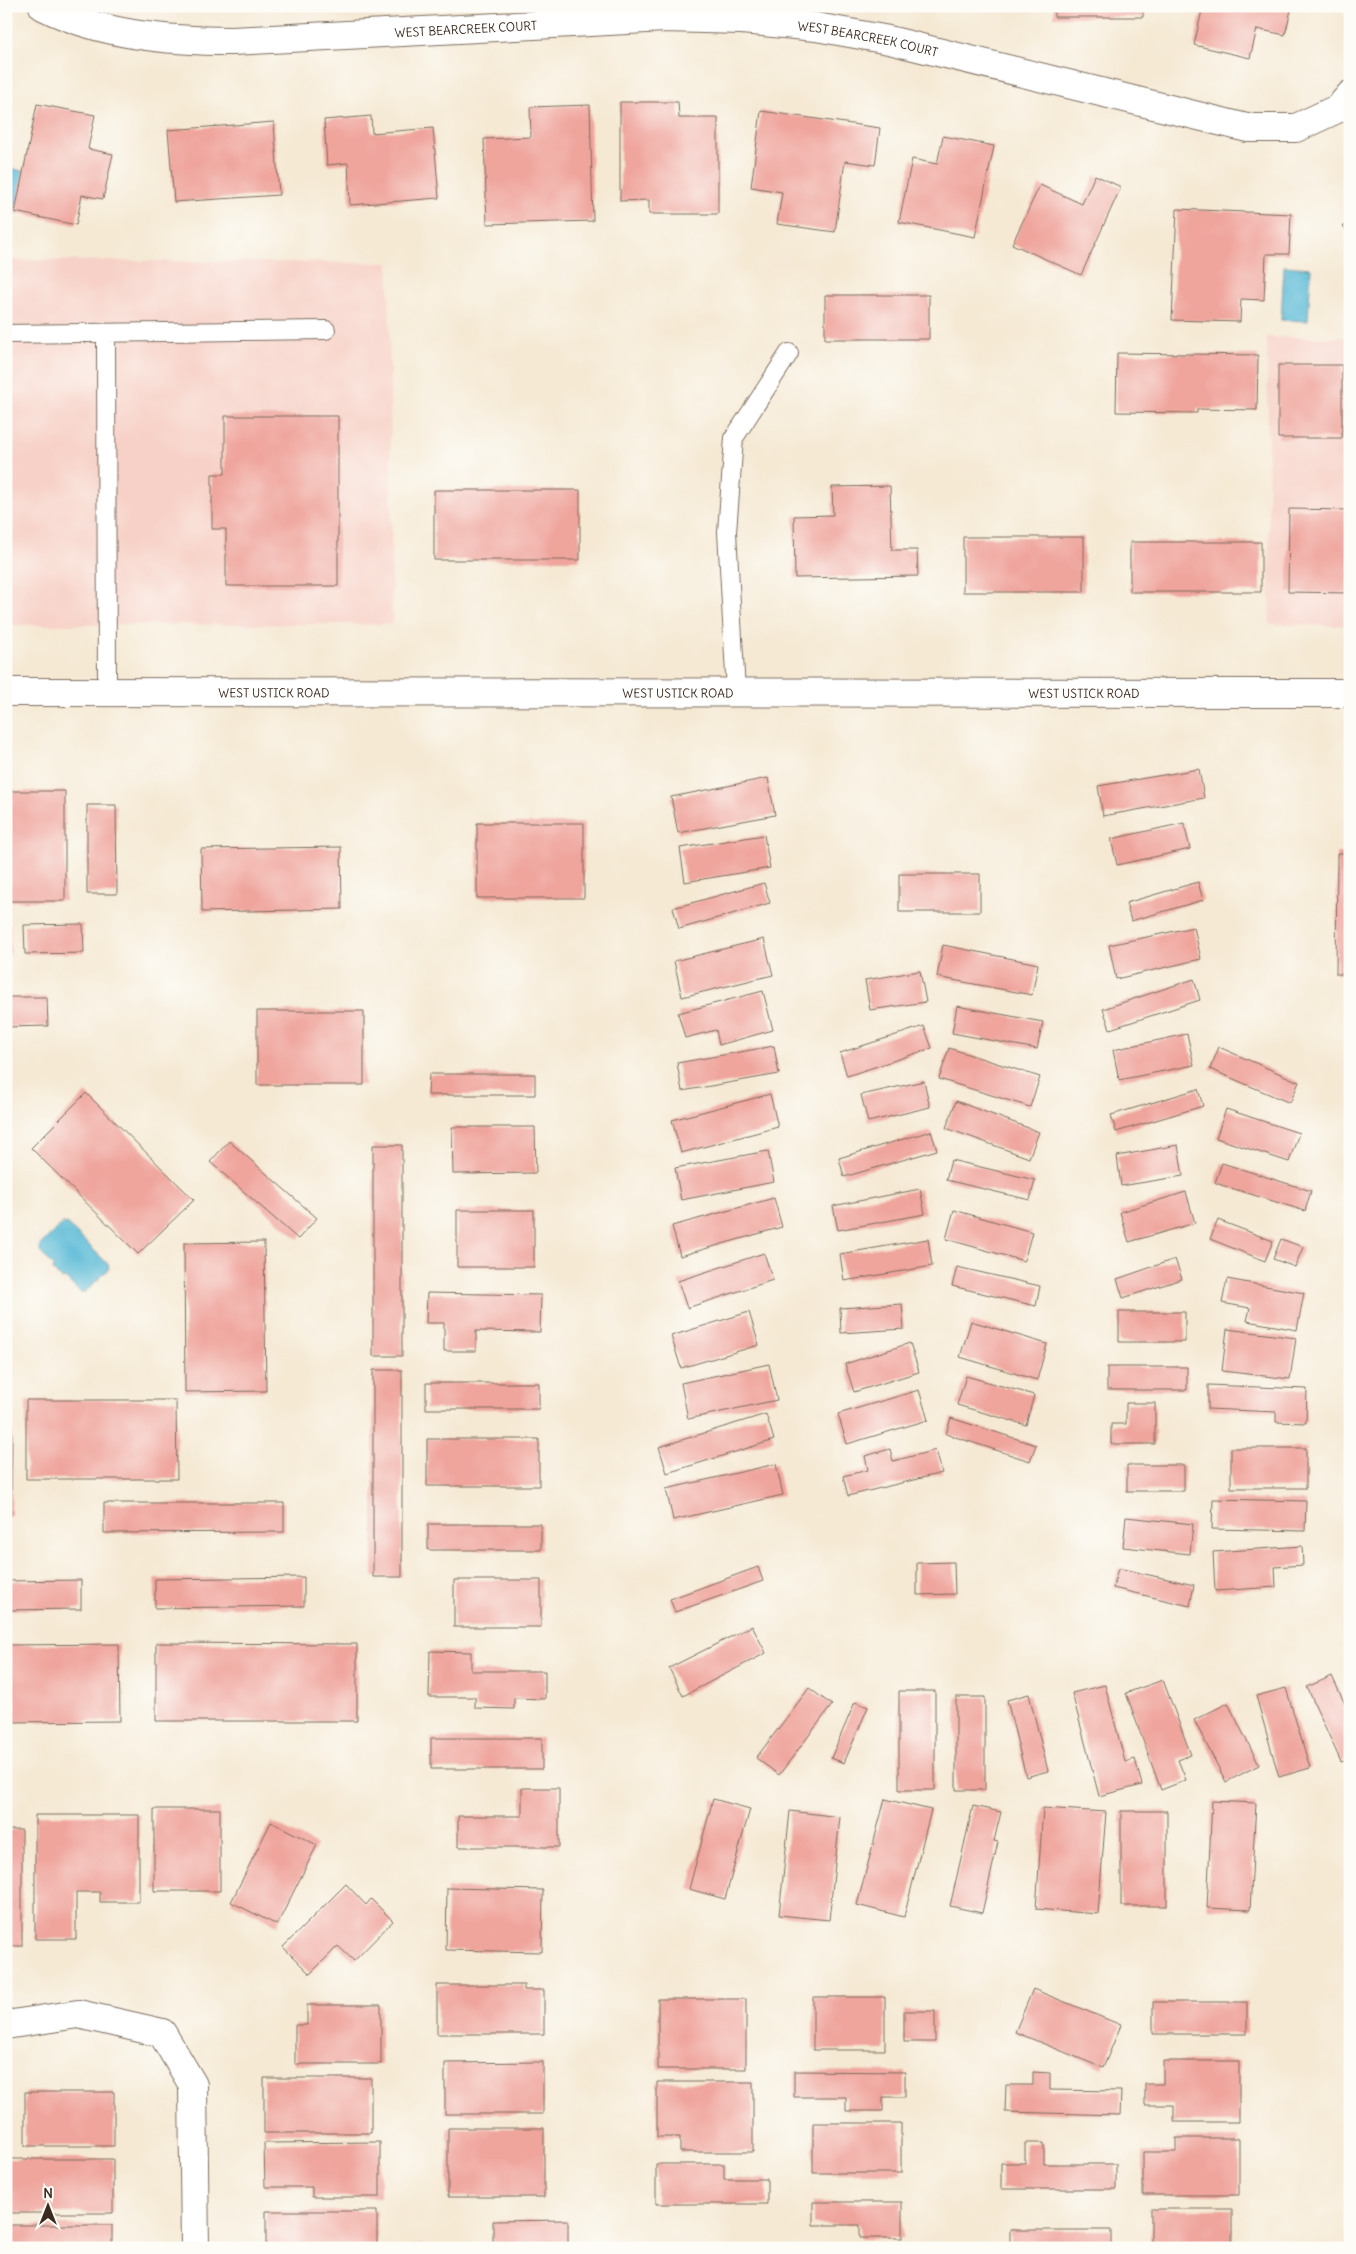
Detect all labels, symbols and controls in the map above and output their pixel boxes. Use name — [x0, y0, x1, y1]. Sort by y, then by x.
street label: WEST BEARCREEK COURT — [394, 17, 537, 40]
street label: WEST BEARCREEK COURT — [797, 18, 940, 59]
street label: WEST USTICK ROAD — [218, 685, 330, 700]
street label: WEST USTICK ROAD — [622, 685, 734, 700]
street label: WEST USTICK ROAD — [1028, 685, 1140, 700]
north arrow — [22, 2182, 72, 2232]
text: N — [43, 2184, 53, 2202]

